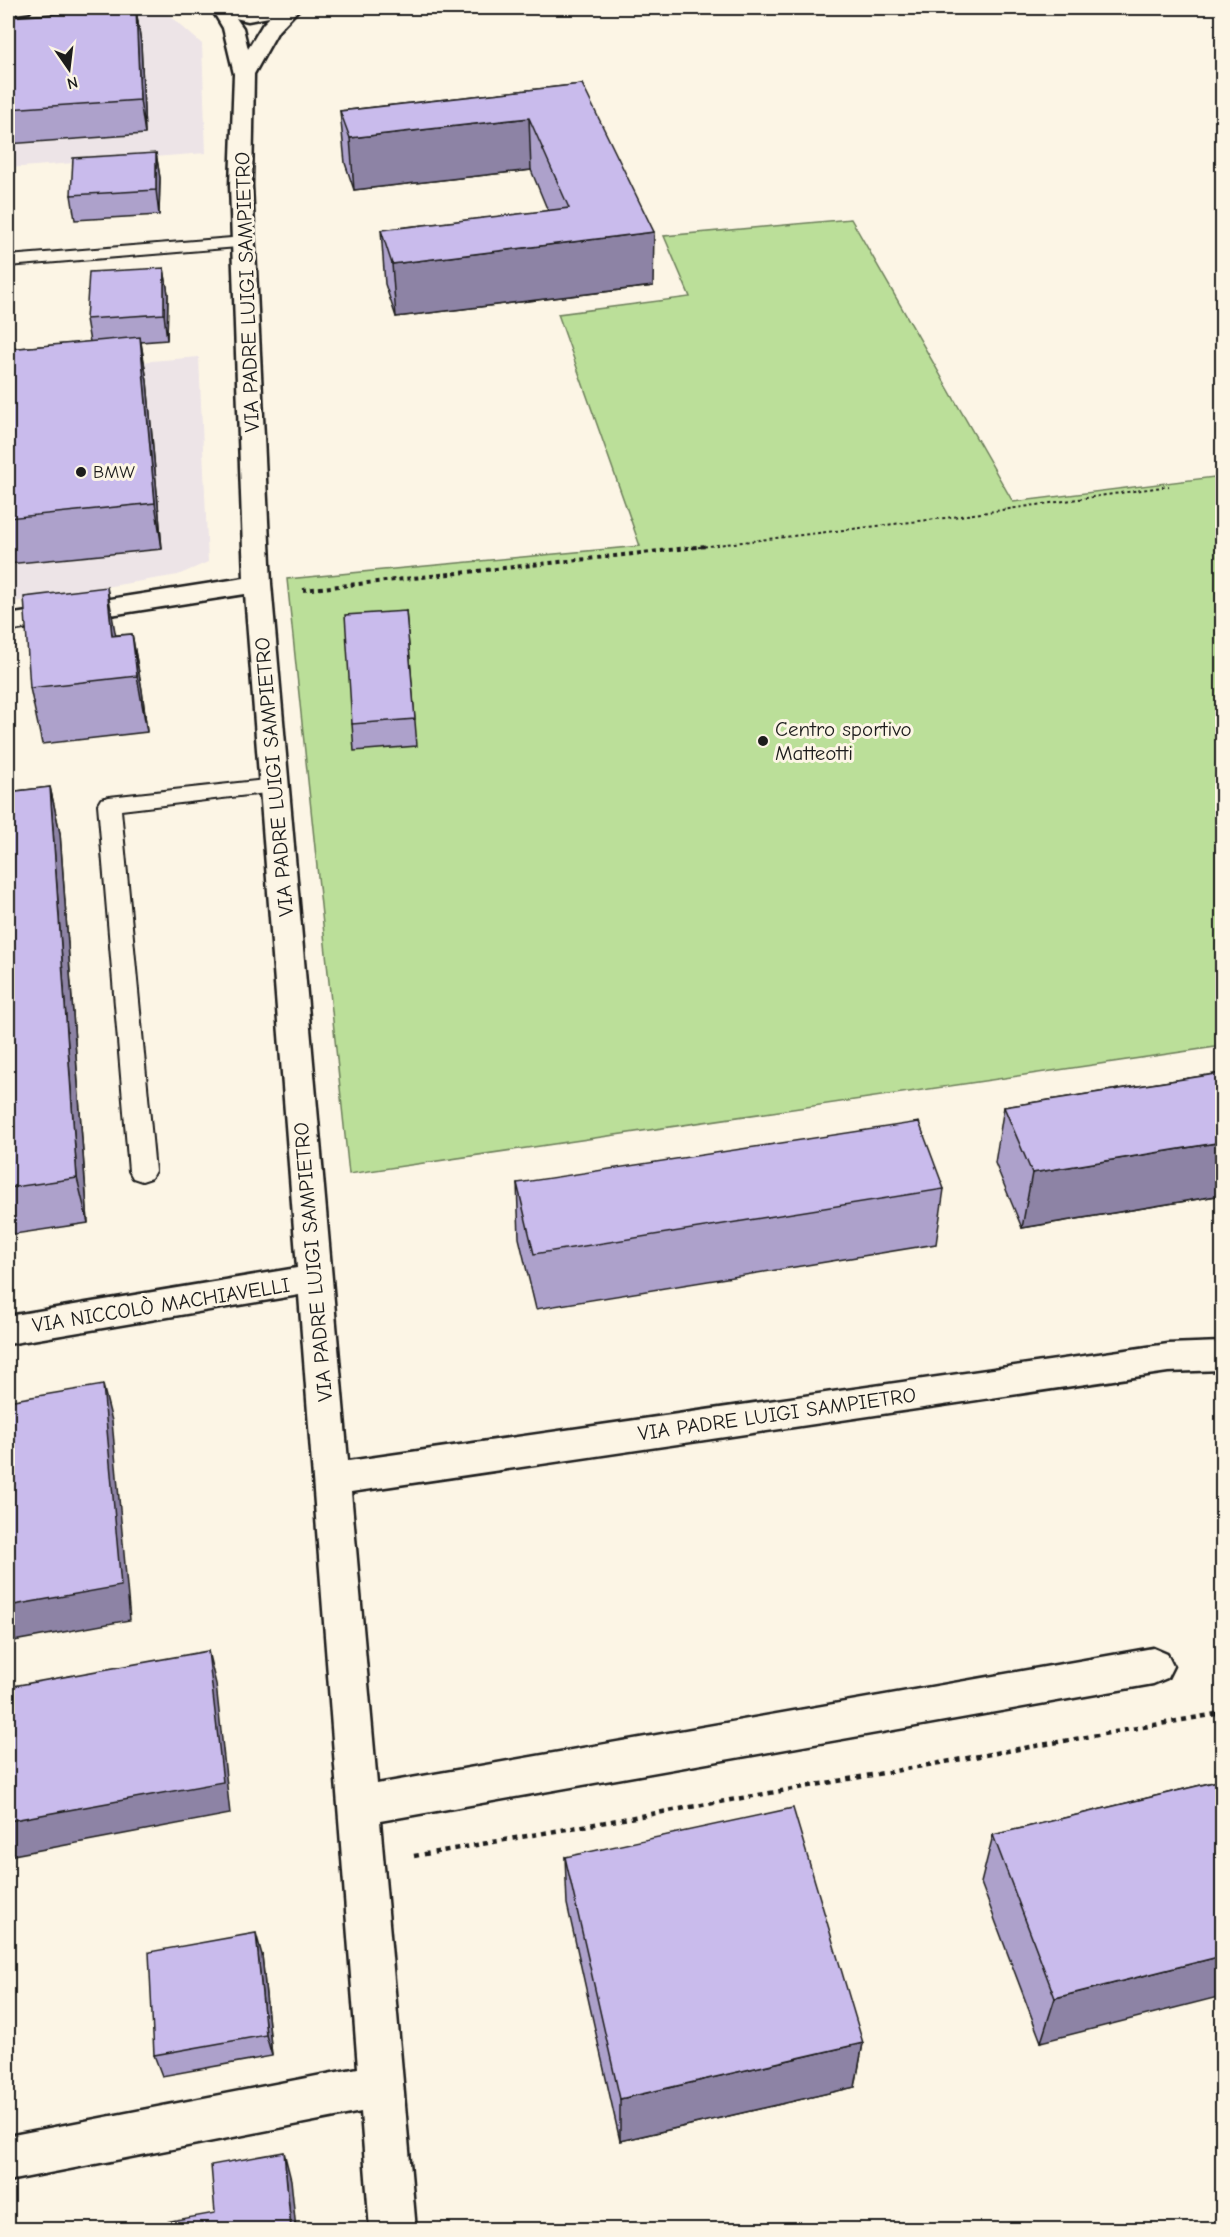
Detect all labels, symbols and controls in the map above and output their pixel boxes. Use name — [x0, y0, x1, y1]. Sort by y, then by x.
north arrow — [39, 39, 99, 99]
text: N — [65, 73, 80, 93]
street label: VIA PADRE LUIGI SAMPIETRO — [230, 151, 264, 433]
place label: BMW — [93, 462, 135, 483]
marker: BMW — [74, 465, 88, 479]
street label: VIA PADRE LUIGI SAMPIETRO — [250, 636, 298, 918]
place label: Centro sportivo Matteotti — [775, 717, 912, 765]
marker: Centro sportivo Matteotti — [756, 734, 770, 748]
street label: VIA PADRE LUIGI SAMPIETRO — [289, 1121, 337, 1403]
street label: VIA NICCOLÒ MACHIAVELLI — [31, 1273, 291, 1337]
street label: VIA PADRE LUIGI SAMPIETRO — [636, 1383, 918, 1445]

